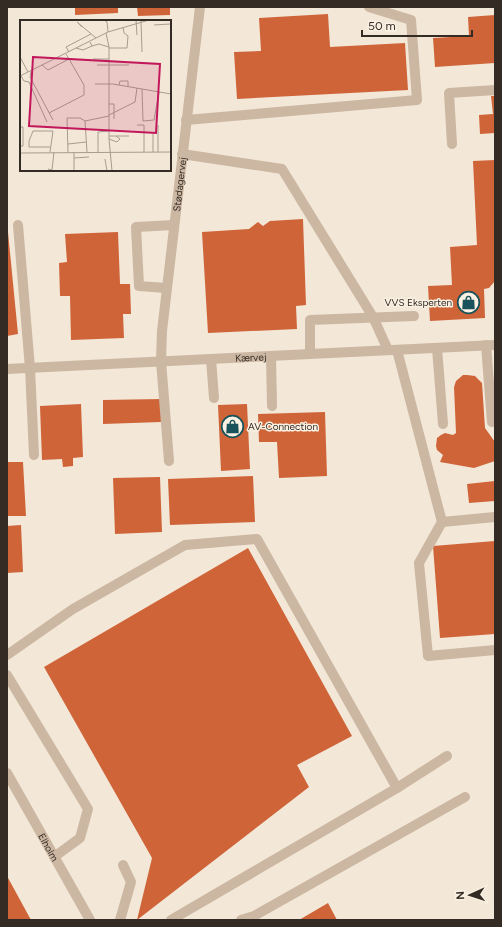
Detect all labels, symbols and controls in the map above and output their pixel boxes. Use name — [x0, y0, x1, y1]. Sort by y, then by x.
scale bar — [362, 12, 472, 38]
text: 50 m — [368, 19, 396, 33]
inset map — [20, 20, 171, 171]
street label: Stødagervej — [170, 156, 189, 212]
shop icon: VVS Eksperten — [455, 289, 481, 315]
place label: VVS Eksperten — [385, 296, 452, 309]
street label: Kærvej — [235, 350, 267, 364]
shop icon: AV-Connection — [220, 413, 246, 439]
place label: AV-Connection — [248, 420, 318, 433]
street label: Elholm — [36, 831, 62, 863]
north arrow — [450, 875, 490, 915]
text: N — [454, 891, 467, 900]

